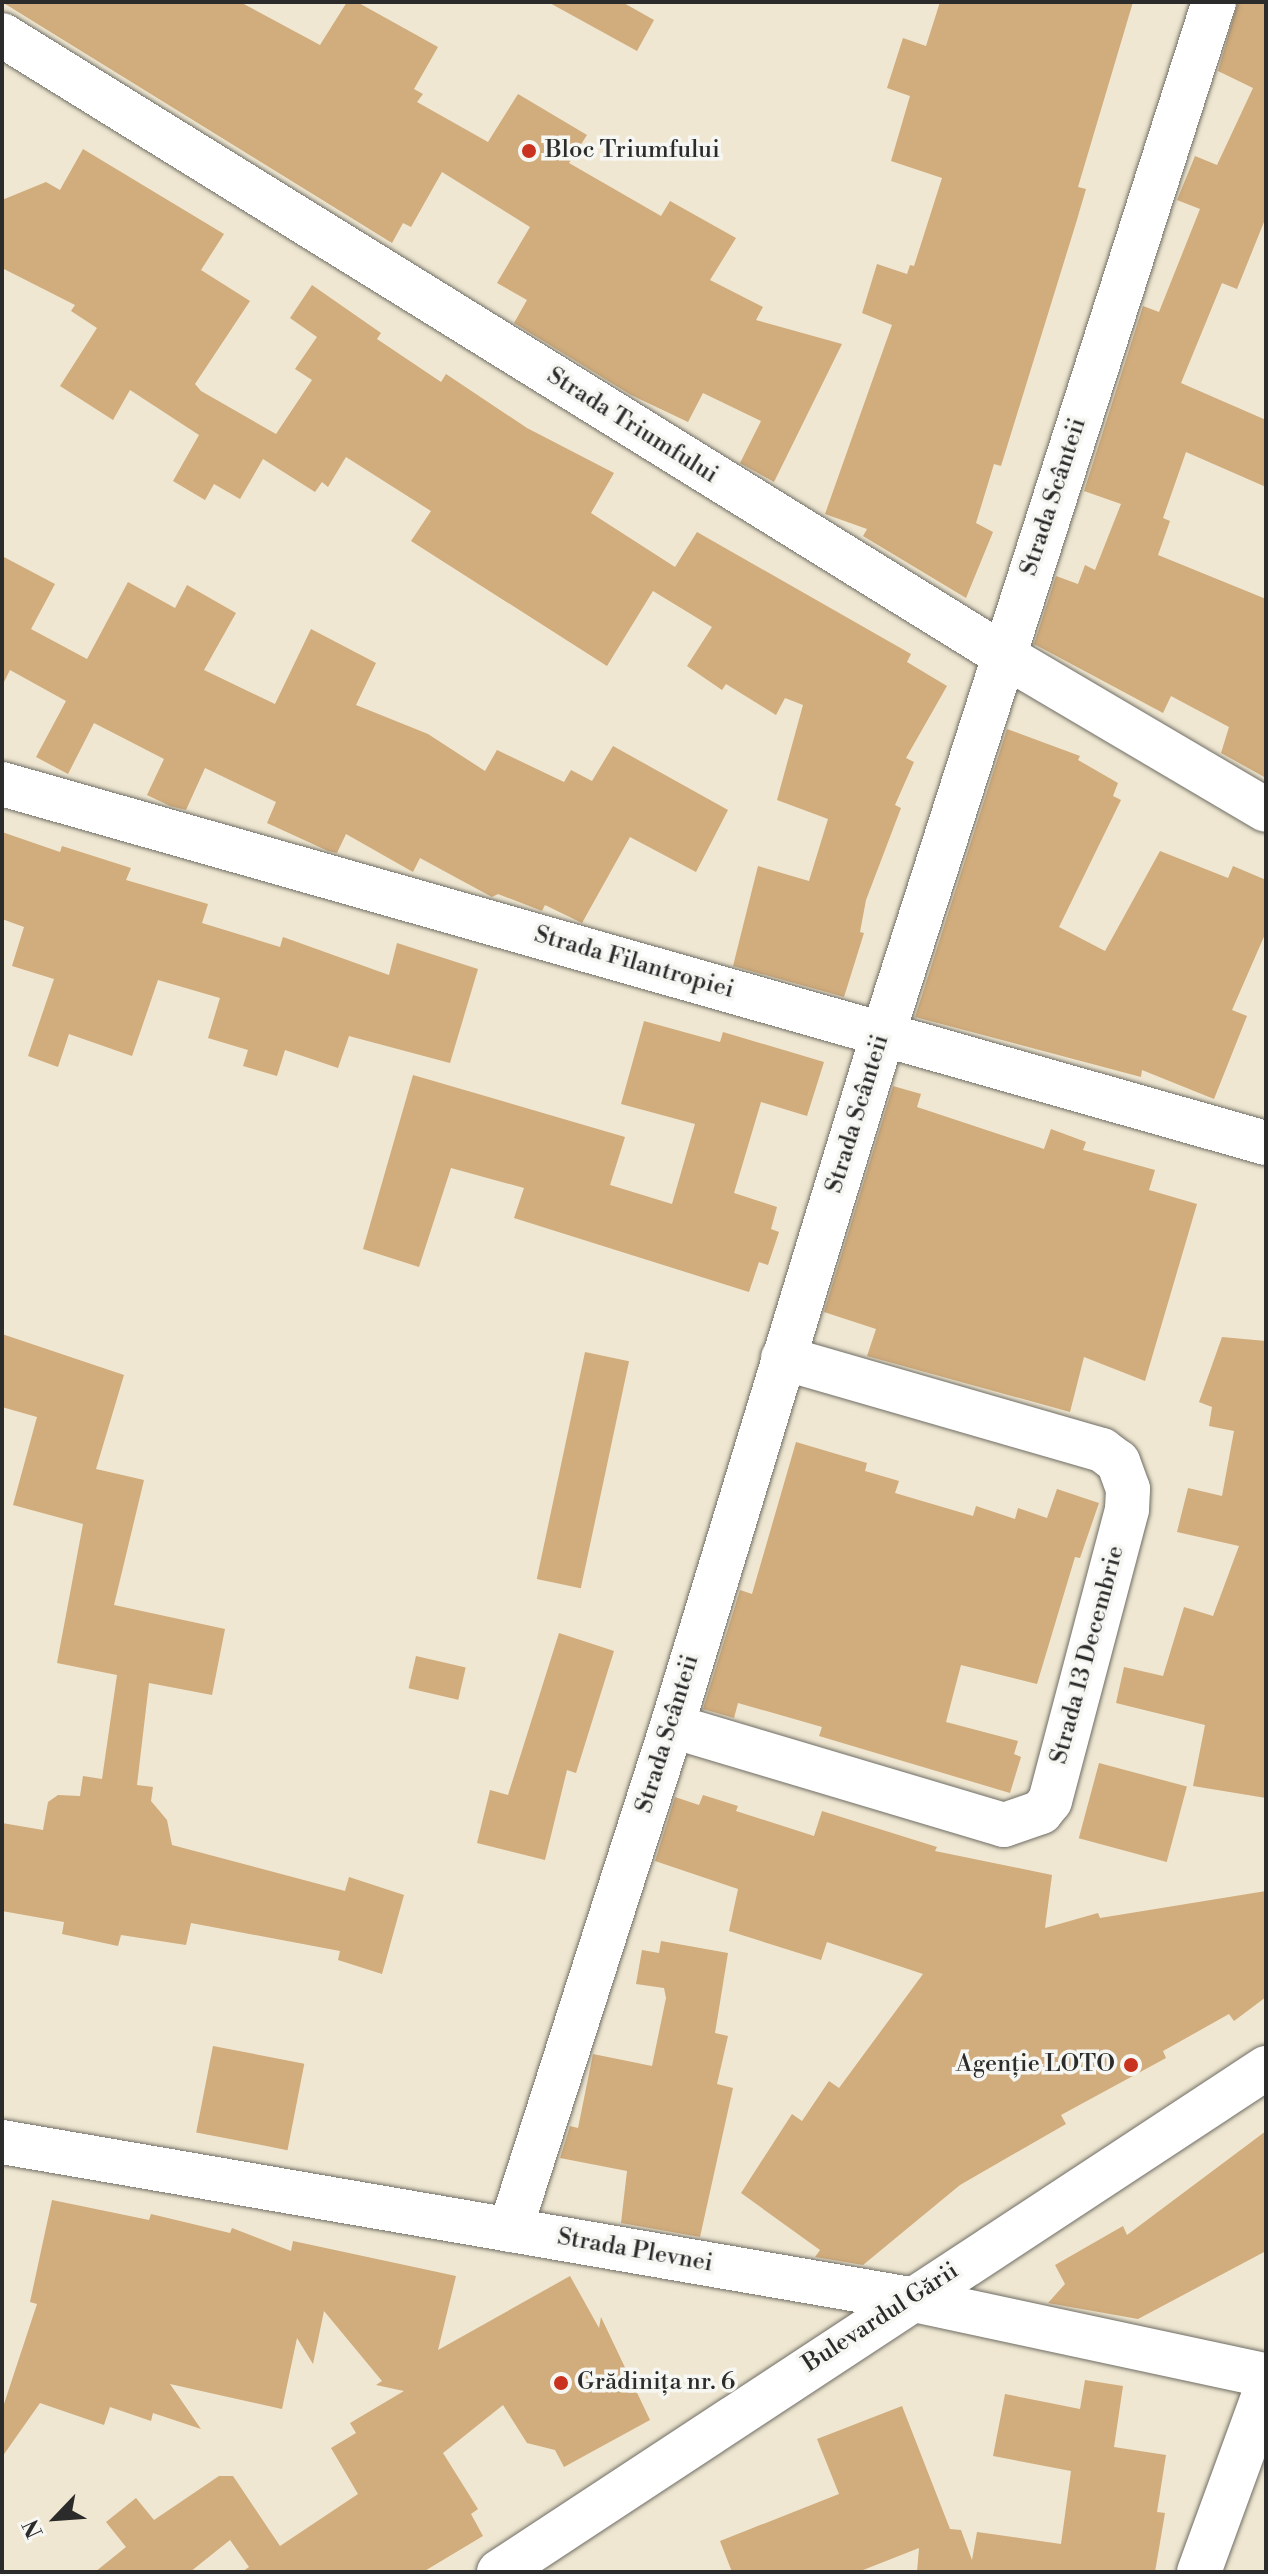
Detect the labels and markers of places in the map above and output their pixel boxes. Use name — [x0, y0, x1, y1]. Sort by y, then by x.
place label: Bloc Triumfului — [545, 137, 720, 165]
marker: Bloc Triumfului — [520, 142, 538, 160]
place label: Agenție LOTO — [956, 2051, 1115, 2079]
marker: Agenție LOTO — [1122, 2056, 1140, 2074]
place label: Grădinița nr. 6 — [577, 2369, 735, 2397]
marker: Grădinița nr. 6 — [552, 2374, 570, 2392]

